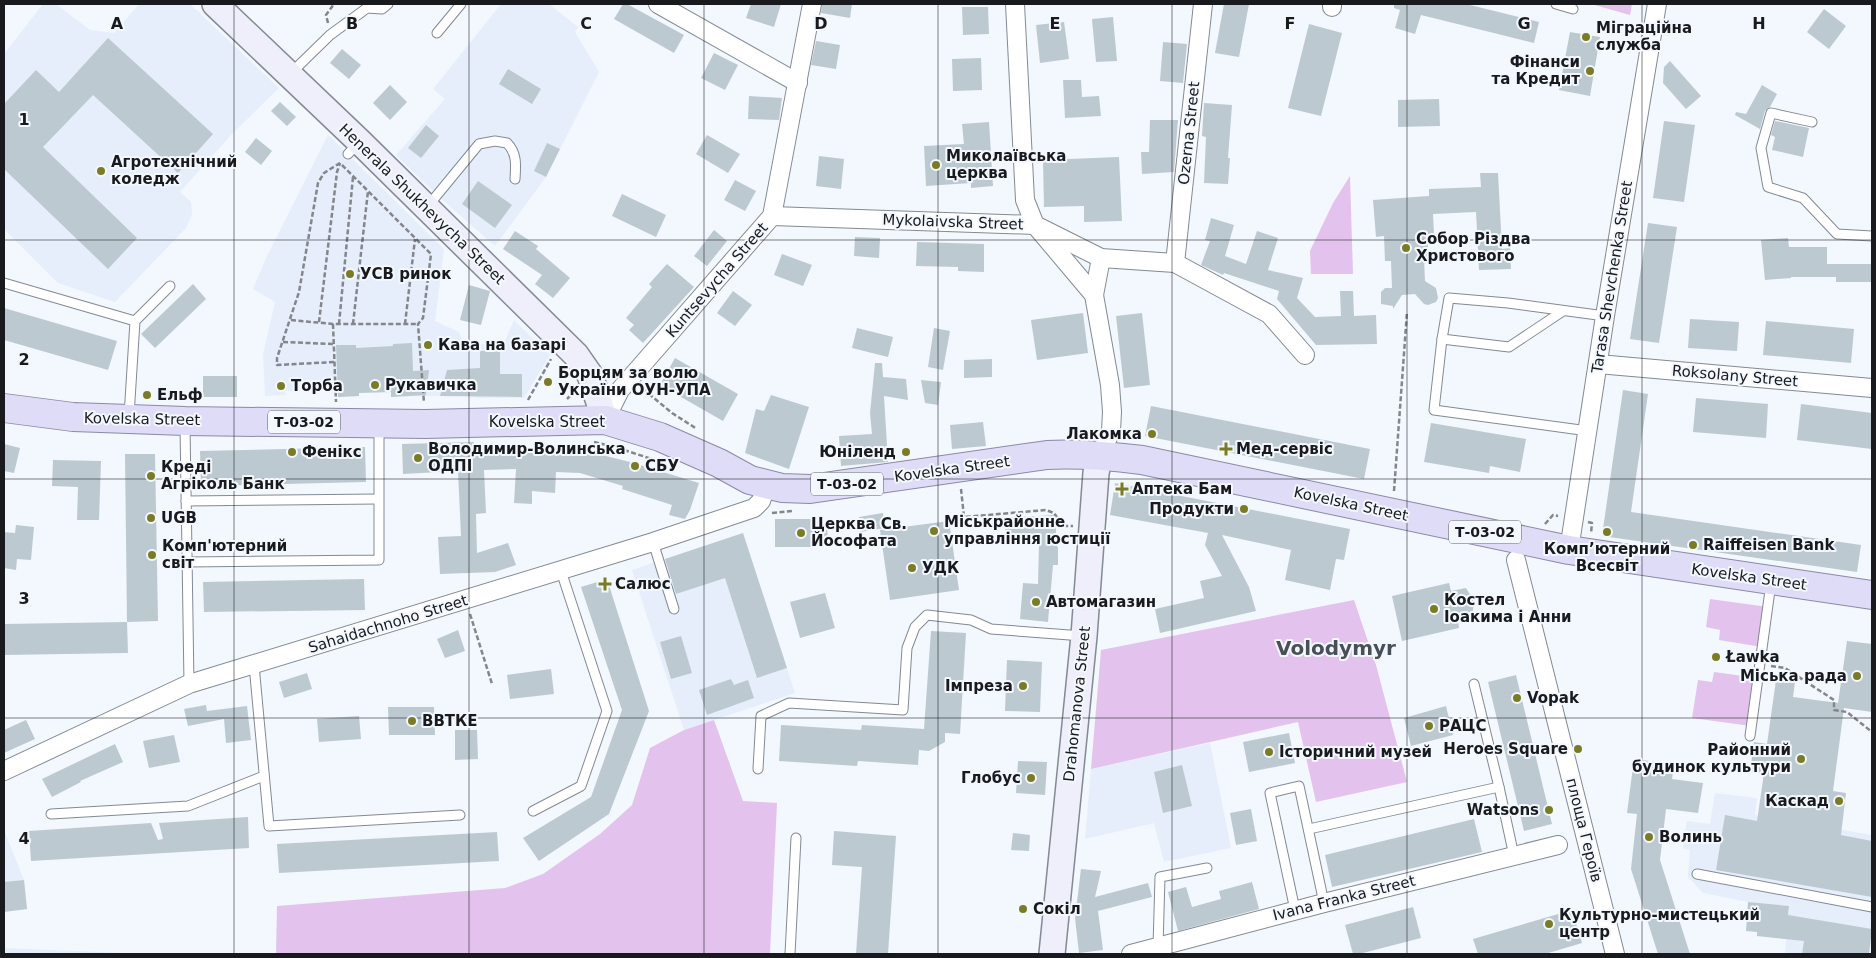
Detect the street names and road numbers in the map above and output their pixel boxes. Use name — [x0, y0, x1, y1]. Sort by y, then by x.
street label: Ozerna Street — [1175, 80, 1203, 186]
street label: Henerala Shukhevycha Street — [335, 120, 509, 288]
street label: Tarasa Shevchenka Street — [1588, 179, 1636, 375]
street label: Mykolaivska Street — [882, 211, 1024, 233]
street label: Kuntsevycha Street — [662, 219, 772, 341]
street label: Roksolany Street — [1671, 362, 1799, 390]
street label: Kovelska Street — [84, 409, 200, 429]
road number: Т-03-02 — [268, 411, 340, 434]
street label: Kovelska Street — [489, 413, 605, 431]
street label: Kovelska Street — [893, 452, 1011, 486]
road number: Т-03-02 — [811, 472, 883, 496]
street label: Kovelska Street — [1292, 483, 1410, 525]
road number: Т-03-02 — [1449, 520, 1521, 544]
street label: Kovelska Street — [1690, 560, 1808, 594]
street label: Sahaidachnoho Street — [306, 591, 470, 657]
street label: Drahomanova Street — [1060, 625, 1094, 783]
street label: площа Героїв — [1562, 776, 1606, 884]
street label: Ivana Franka Street — [1271, 872, 1417, 924]

